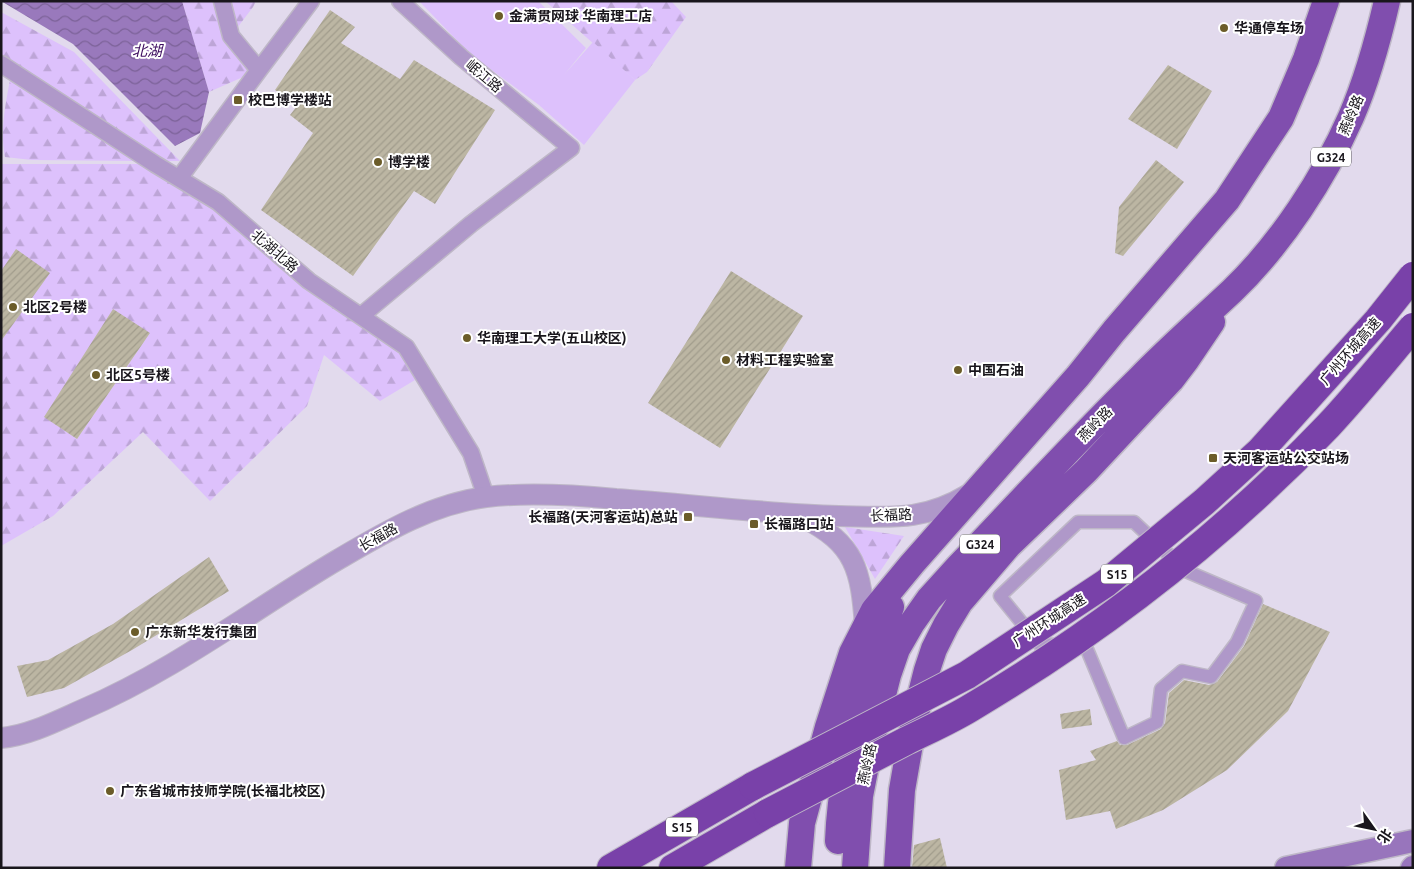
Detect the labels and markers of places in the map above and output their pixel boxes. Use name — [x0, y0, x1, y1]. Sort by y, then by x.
place label: 金满贯网球 华南理工店 — [509, 8, 652, 24]
marker: 金满贯网球 华南理工店 — [493, 10, 505, 22]
place label: 华通停车场 — [1234, 20, 1304, 36]
marker: 华通停车场 — [1218, 22, 1230, 34]
place label: 校巴博学楼站 — [248, 92, 332, 108]
marker: 校巴博学楼站 — [232, 94, 244, 106]
place label: 博学楼 — [388, 154, 430, 170]
marker: 博学楼 — [372, 156, 384, 168]
place label: 北区2号楼 — [23, 299, 87, 315]
marker: 北区2号楼 — [7, 301, 19, 313]
place label: 华南理工大学(五山校区) — [477, 330, 627, 346]
marker: 华南理工大学(五山校区) — [461, 332, 473, 344]
place label: 材料工程实验室 — [736, 352, 834, 368]
marker: 材料工程实验室 — [720, 354, 732, 366]
place label: 中国石油 — [968, 362, 1024, 378]
marker: 中国石油 — [952, 364, 964, 376]
place label: 北区5号楼 — [106, 367, 170, 383]
marker: 北区5号楼 — [90, 369, 102, 381]
place label: 天河客运站公交站场 — [1223, 450, 1349, 466]
marker: 天河客运站公交站场 — [1207, 452, 1219, 464]
place label: 长福路(天河客运站)总站 — [528, 509, 678, 525]
marker: 长福路(天河客运站)总站 — [682, 511, 694, 523]
place label: 长福路口站 — [764, 516, 834, 532]
marker: 长福路口站 — [748, 518, 760, 530]
place label: 广东新华发行集团 — [145, 624, 257, 640]
marker: 广东新华发行集团 — [129, 626, 141, 638]
place label: 广东省城市技师学院(长福北校区) — [120, 783, 326, 799]
marker: 广东省城市技师学院(长福北校区) — [104, 785, 116, 797]

